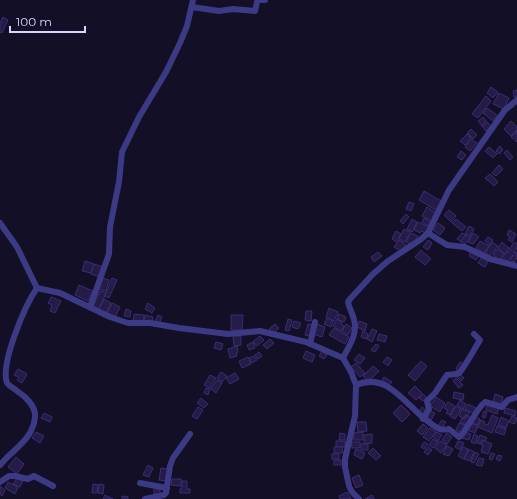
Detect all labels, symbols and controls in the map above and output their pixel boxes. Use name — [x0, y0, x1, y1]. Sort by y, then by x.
scale bar — [10, 8, 85, 34]
text: 100 m — [16, 14, 52, 29]

